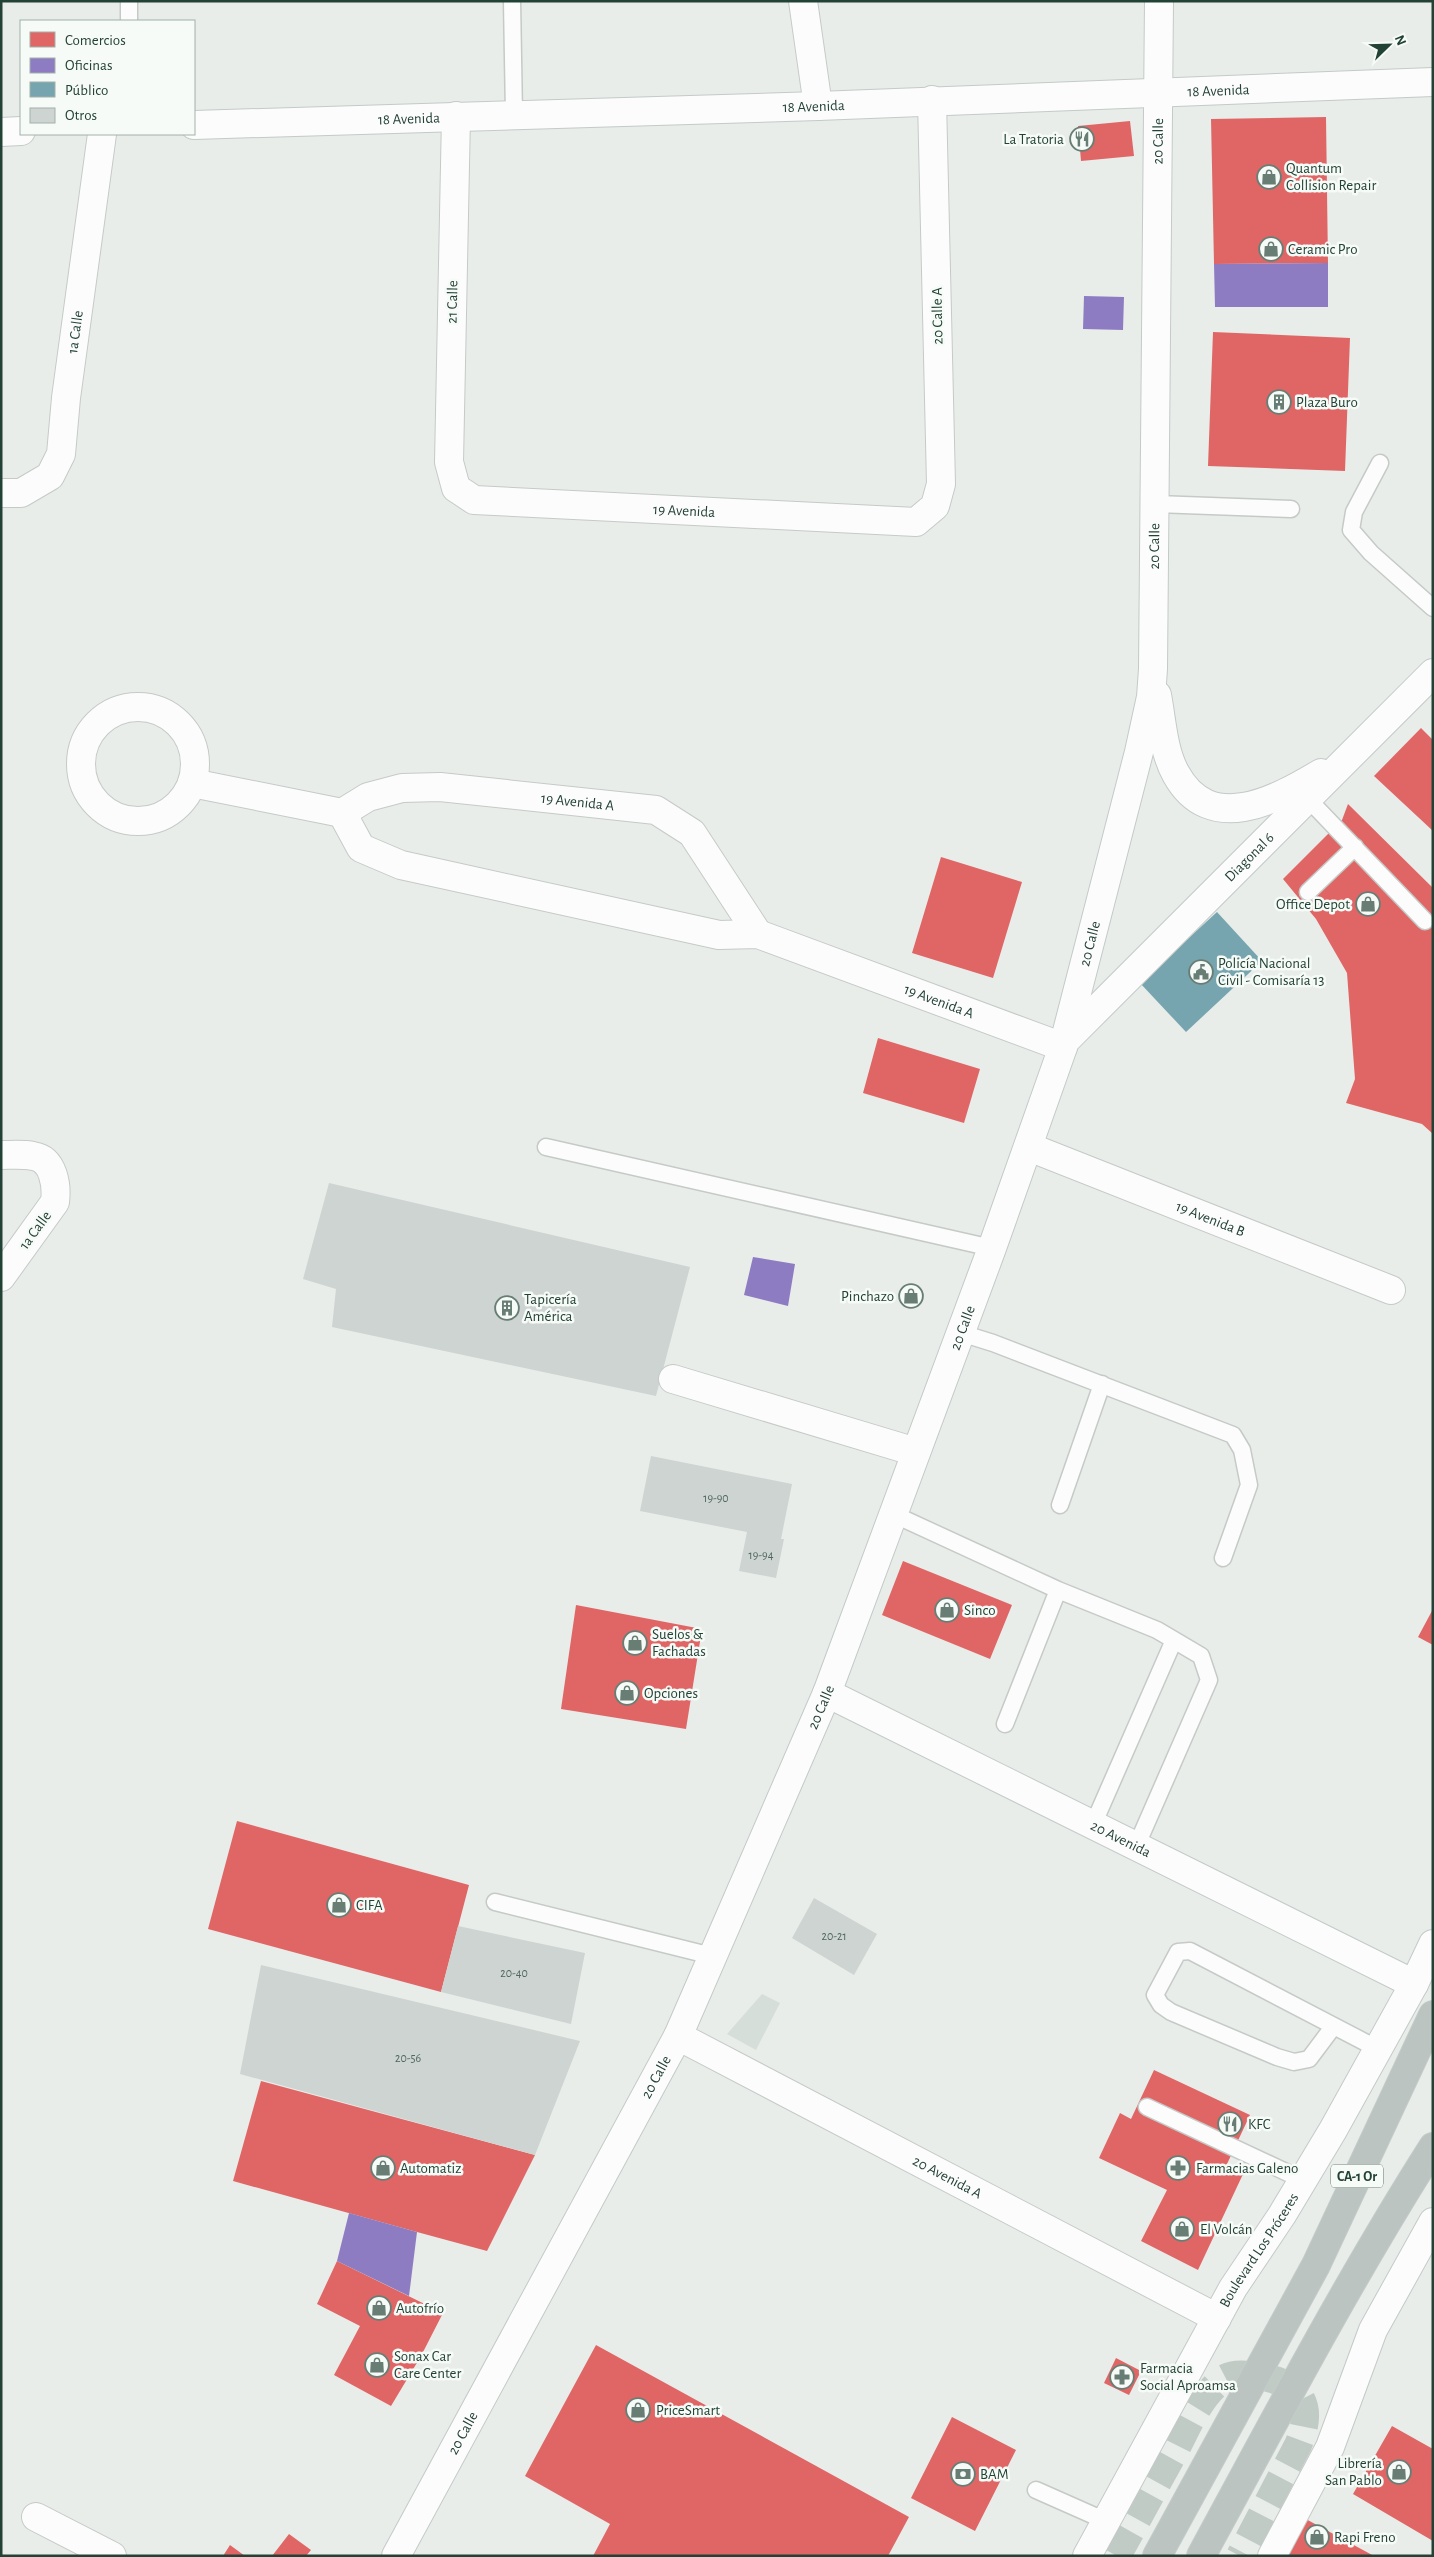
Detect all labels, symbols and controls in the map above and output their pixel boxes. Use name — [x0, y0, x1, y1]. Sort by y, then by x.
legend — [20, 20, 195, 135]
north arrow — [1364, 20, 1414, 70]
text: Comercios — [65, 33, 126, 48]
text: N — [1392, 33, 1408, 48]
text: Oficinas — [65, 58, 112, 73]
street label: 18 Avenida — [1187, 82, 1250, 100]
text: Público — [65, 83, 108, 98]
street label: 18 Avenida — [782, 98, 845, 115]
text: Otros — [65, 108, 97, 123]
street label: 18 Avenida — [378, 111, 440, 127]
street label: 20 Calle — [1151, 118, 1166, 165]
restaurant icon: La Tratoria — [1069, 126, 1095, 152]
place label: La Tratoria — [1003, 132, 1064, 147]
place label: Quantum Collision Repair — [1286, 161, 1376, 193]
shop icon: Quantum Collision Repair — [1256, 164, 1282, 190]
shop icon: Ceramic Pro — [1258, 236, 1284, 262]
place label: Ceramic Pro — [1288, 242, 1358, 257]
street label: 21 Calle — [445, 280, 460, 324]
street label: 20 Calle A — [929, 287, 945, 345]
street label: 1a Calle — [65, 309, 86, 355]
building icon: Plaza Buro — [1266, 389, 1292, 415]
place label: Plaza Buro — [1296, 395, 1358, 410]
street label: 19 Avenida — [653, 502, 716, 520]
street label: 20 Calle — [1147, 523, 1162, 570]
street label: 19 Avenida A — [540, 791, 615, 814]
street label: Diagonal 6 — [1222, 830, 1277, 885]
shop icon: Office Depot — [1355, 891, 1381, 917]
place label: Office Depot — [1276, 897, 1350, 912]
street label: 20 Calle — [1077, 919, 1103, 968]
place label: Policía Nacional Civil - Comisaría 13 — [1218, 956, 1325, 988]
public building icon: Policía Nacional Civil - Comisaría 13 — [1188, 959, 1214, 985]
street label: 19 Avenida A — [902, 982, 976, 1021]
street label: 19 Avenida B — [1174, 1199, 1247, 1239]
street label: 1a Calle — [17, 1208, 54, 1252]
shop icon: Pinchazo — [898, 1283, 924, 1309]
place label: Pinchazo — [841, 1289, 894, 1304]
place label: Tapicería América — [524, 1292, 577, 1324]
building icon: Tapicería América — [494, 1295, 520, 1321]
street label: 20 Calle — [948, 1304, 978, 1352]
house number: 19-90 — [703, 1492, 729, 1504]
house number: 19-94 — [749, 1549, 774, 1561]
shop icon: Sinco — [934, 1597, 960, 1623]
place label: Sinco — [964, 1603, 996, 1618]
place label: Suelos & Fachadas — [652, 1627, 706, 1659]
shop icon: Suelos & Fachadas — [622, 1630, 648, 1656]
shop icon: Opciones — [614, 1680, 640, 1706]
street label: 20 Calle — [805, 1683, 837, 1732]
place label: Opciones — [644, 1686, 698, 1701]
street label: 20 Avenida — [1088, 1818, 1153, 1860]
shop icon: CIFA — [326, 1892, 352, 1918]
place label: CIFA — [356, 1898, 383, 1913]
house number: 20-21 — [821, 1930, 847, 1942]
house number: 20-40 — [500, 1967, 528, 1979]
house number: 20-56 — [395, 2052, 421, 2064]
street label: 20 Calle — [639, 2053, 674, 2101]
restaurant icon: KFC — [1217, 2111, 1243, 2137]
place label: KFC — [1248, 2117, 1271, 2132]
street label: 20 Avenida A — [910, 2153, 985, 2202]
shop icon: Automatiz — [370, 2155, 396, 2181]
pharmacy icon: Farmacias Galeno — [1165, 2155, 1191, 2181]
place label: Automatiz — [400, 2161, 461, 2176]
place label: Farmacias Galeno — [1196, 2161, 1298, 2176]
road number: CA-1 Or — [1331, 2164, 1383, 2188]
street label: Boulevard Los Próceres — [1217, 2191, 1301, 2310]
shop icon: El Volcán — [1169, 2216, 1195, 2242]
place label: El Volcán — [1200, 2222, 1252, 2237]
shop icon: Autofrío — [366, 2295, 392, 2321]
place label: Autofrío — [396, 2301, 444, 2316]
place label: Sonax Car Care Center — [394, 2349, 461, 2381]
shop icon: Sonax Car Care Center — [364, 2352, 390, 2378]
place label: Farmacia Social Aproamsa — [1140, 2361, 1236, 2393]
pharmacy icon: Farmacia Social Aproamsa — [1109, 2364, 1135, 2390]
shop icon: PriceSmart — [625, 2397, 651, 2423]
place label: PriceSmart — [656, 2403, 720, 2418]
street label: 20 Calle — [446, 2409, 481, 2457]
place label: Librería San Pablo — [1325, 2456, 1382, 2488]
shop icon: Librería San Pablo — [1386, 2459, 1412, 2485]
bank icon: BAM — [950, 2461, 976, 2487]
place label: BAM — [980, 2467, 1009, 2482]
shop icon: Rapi Freno — [1304, 2524, 1330, 2550]
place label: Rapi Freno — [1334, 2530, 1396, 2545]

